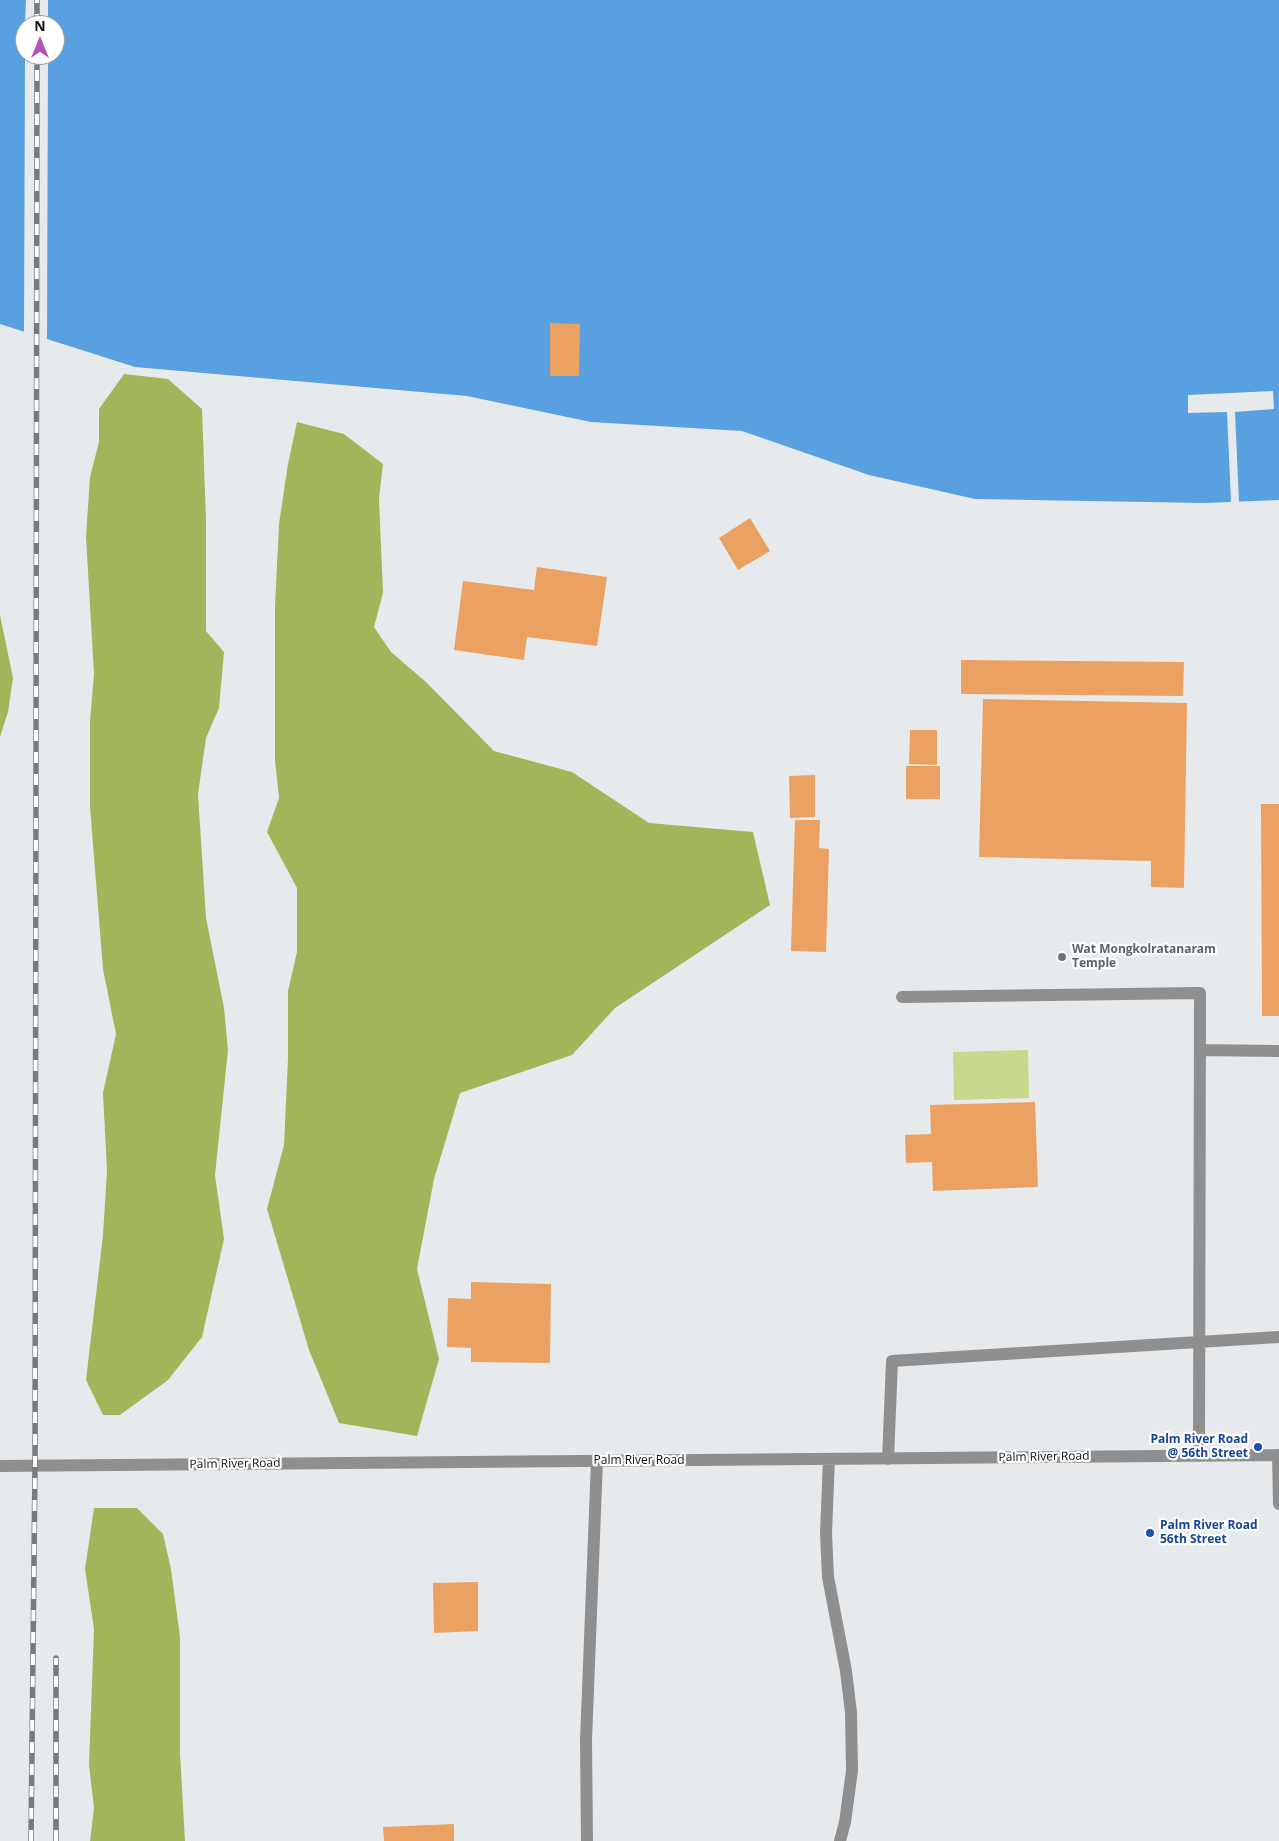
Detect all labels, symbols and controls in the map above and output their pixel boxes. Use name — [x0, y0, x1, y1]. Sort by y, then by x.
north arrow — [15, 15, 65, 65]
text: N — [34, 16, 46, 35]
place label: Wat Mongkolratanaram Temple — [1072, 943, 1216, 971]
marker: Wat Mongkolratanaram Temple — [1056, 951, 1068, 963]
place label: Palm River Road @ 56th Street — [1150, 1433, 1248, 1461]
marker: Palm River Road @ 56th Street — [1252, 1441, 1264, 1453]
street label: Palm River Road — [998, 1449, 1090, 1465]
street label: Palm River Road — [594, 1454, 684, 1468]
street label: Palm River Road — [189, 1456, 281, 1472]
place label: Palm River Road 56th Street — [1160, 1519, 1258, 1547]
marker: Palm River Road 56th Street — [1144, 1527, 1156, 1539]

